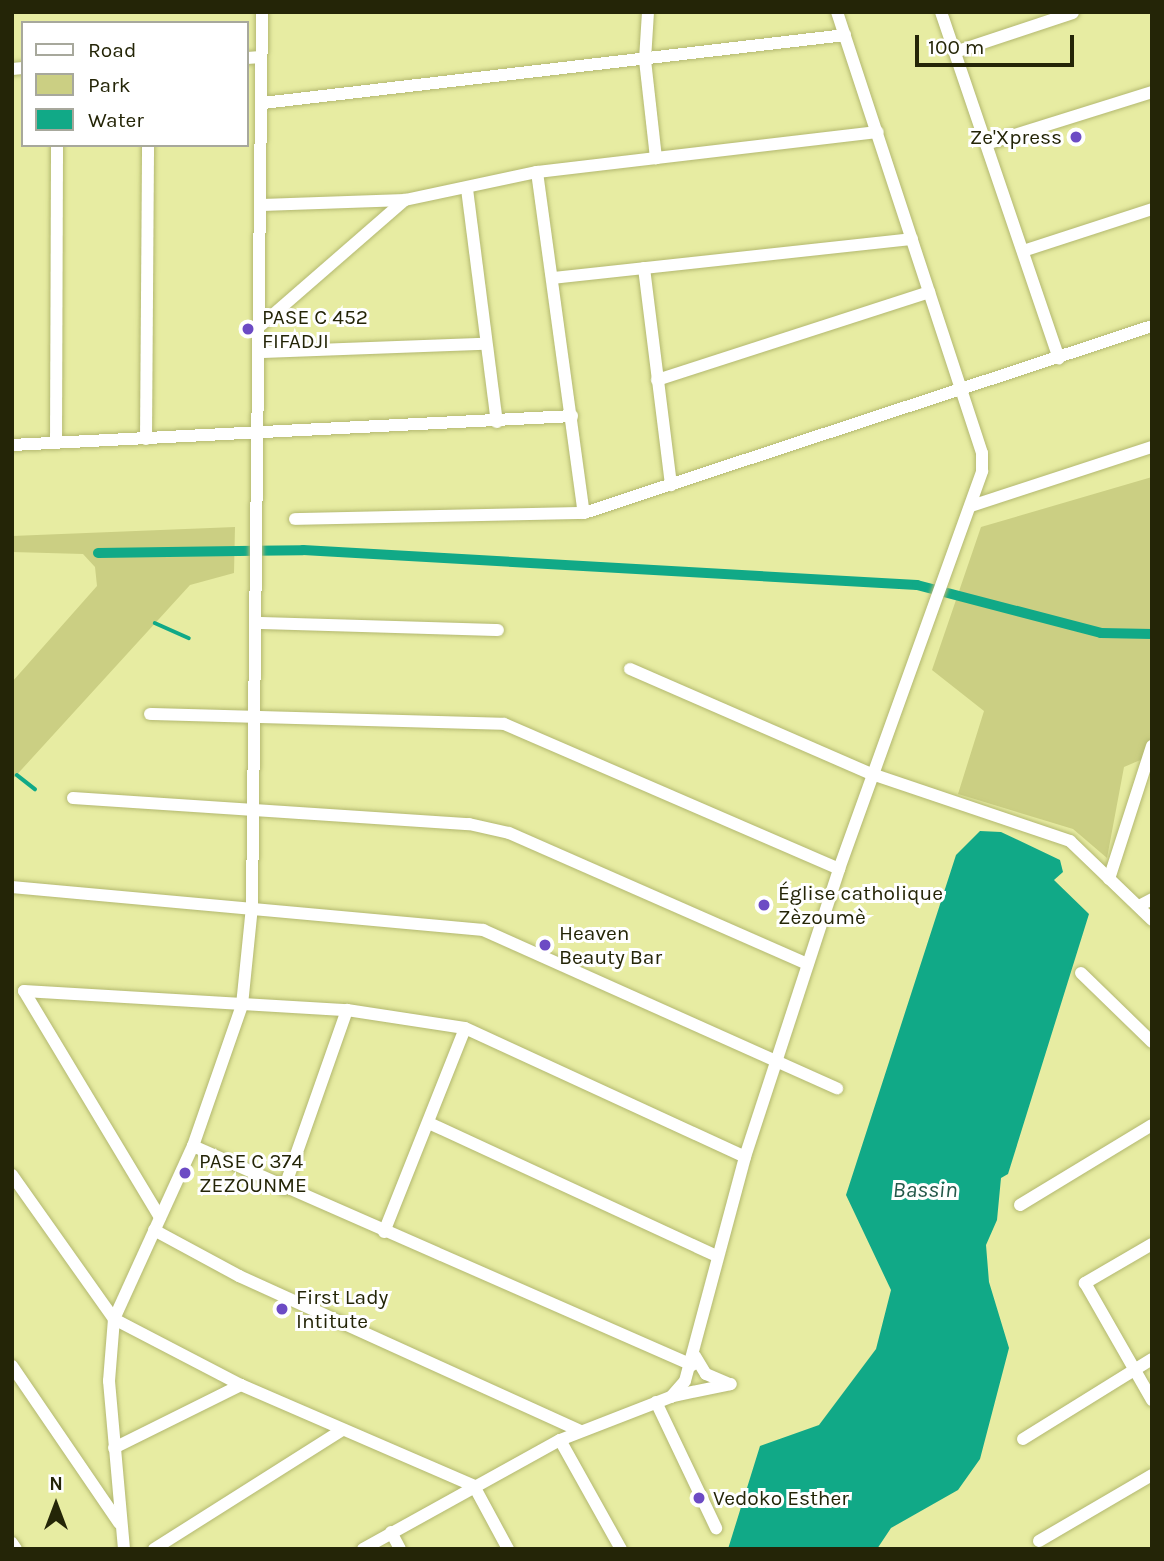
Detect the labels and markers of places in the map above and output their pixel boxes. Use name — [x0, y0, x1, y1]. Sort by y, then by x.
place label: Ze'Xpress — [970, 124, 1062, 150]
marker: Ze'Xpress — [1068, 129, 1084, 145]
place label: PASE C 452 FIFADJI — [262, 304, 368, 354]
marker: PASE C 452 FIFADJI — [240, 321, 256, 337]
place label: Église catholique Zèzoumè — [778, 880, 943, 930]
marker: Église catholique Zèzoumè — [756, 897, 772, 913]
place label: Heaven Beauty Bar — [559, 920, 662, 970]
marker: Heaven Beauty Bar — [537, 937, 553, 953]
place label: PASE C 374 ZEZOUNME — [199, 1148, 307, 1198]
marker: PASE C 374 ZEZOUNME — [177, 1165, 193, 1181]
place label: First Lady Intitute — [296, 1284, 388, 1334]
marker: First Lady Intitute — [274, 1301, 290, 1317]
place label: Vedoko Esther — [713, 1485, 849, 1511]
marker: Vedoko Esther — [691, 1490, 707, 1506]

